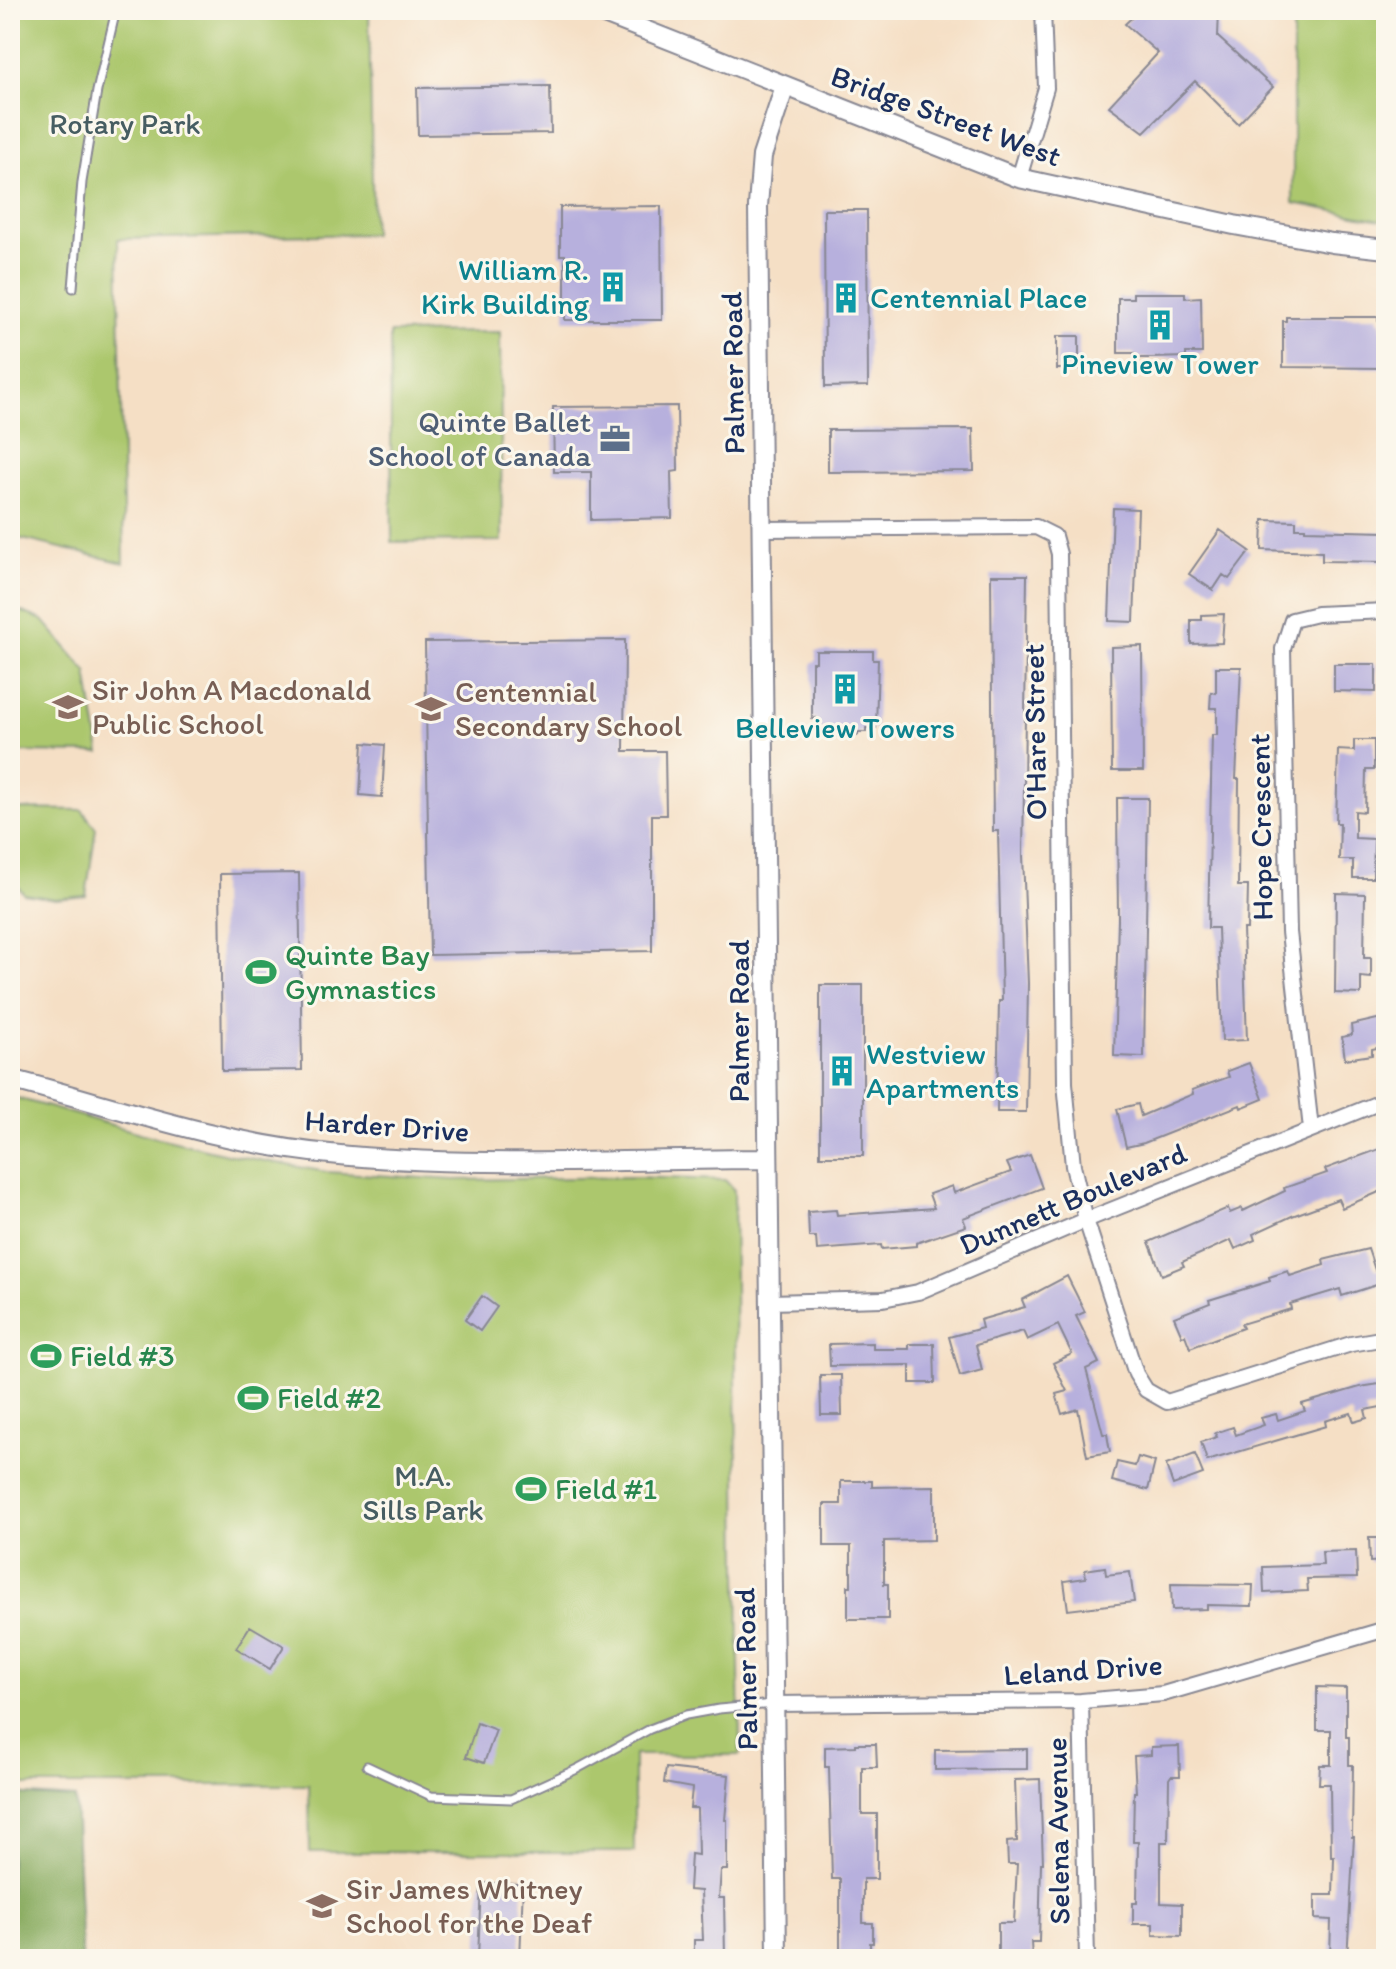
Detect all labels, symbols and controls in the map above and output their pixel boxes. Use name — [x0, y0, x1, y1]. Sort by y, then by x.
street label: Bridge Street West — [826, 57, 1066, 174]
park label: Rotary Park — [49, 105, 201, 142]
place label: William R. Kirk Building — [421, 251, 590, 322]
building icon: William R. Kirk Building — [596, 270, 630, 304]
place label: Centennial Place — [870, 279, 1087, 316]
building icon: Centennial Place — [829, 281, 863, 315]
street label: Palmer Road — [713, 291, 752, 455]
building icon: Pineview Tower — [1143, 308, 1177, 342]
place label: Pineview Tower — [1061, 345, 1259, 382]
place label: Quinte Ballet School of Canada — [368, 403, 591, 474]
office icon: Quinte Ballet School of Canada — [598, 422, 632, 456]
street label: O'Hare Street — [1014, 643, 1055, 821]
place label: Sir John A Macdonald Public School — [92, 671, 371, 742]
building icon: Belleview Towers — [828, 672, 862, 706]
place label: Centennial Secondary School — [455, 673, 683, 744]
school or university icon: Sir John A Macdonald Public School — [51, 690, 85, 724]
school or university icon: Centennial Secondary School — [414, 692, 448, 726]
place label: Belleview Towers — [735, 709, 955, 746]
street label: Hope Crescent — [1240, 733, 1281, 921]
place label: Quinte Bay Gymnastics — [285, 936, 436, 1007]
street label: Palmer Road — [720, 939, 757, 1102]
sports icon: Quinte Bay Gymnastics — [244, 955, 278, 989]
place label: Westview Apartments — [866, 1035, 1019, 1106]
building icon: Westview Apartments — [825, 1054, 859, 1088]
street label: Harder Drive — [304, 1101, 471, 1150]
street label: Dunnett Boulevard — [953, 1134, 1193, 1263]
place label: Field #3 — [70, 1337, 175, 1374]
sports icon: Field #3 — [29, 1339, 63, 1373]
place label: Field #2 — [277, 1379, 381, 1416]
sports icon: Field #2 — [236, 1381, 270, 1415]
park label: M.A. Sills Park — [363, 1457, 483, 1528]
place label: Field #1 — [555, 1470, 657, 1507]
sports icon: Field #1 — [514, 1472, 548, 1506]
street label: Palmer Road — [726, 1587, 765, 1751]
street label: Leland Drive — [1002, 1645, 1164, 1694]
street label: Selena Avenue — [1037, 1737, 1078, 1925]
place label: Sir James Whitney School for the Deaf — [346, 1870, 592, 1941]
school or university icon: Sir James Whitney School for the Deaf — [305, 1889, 339, 1923]

